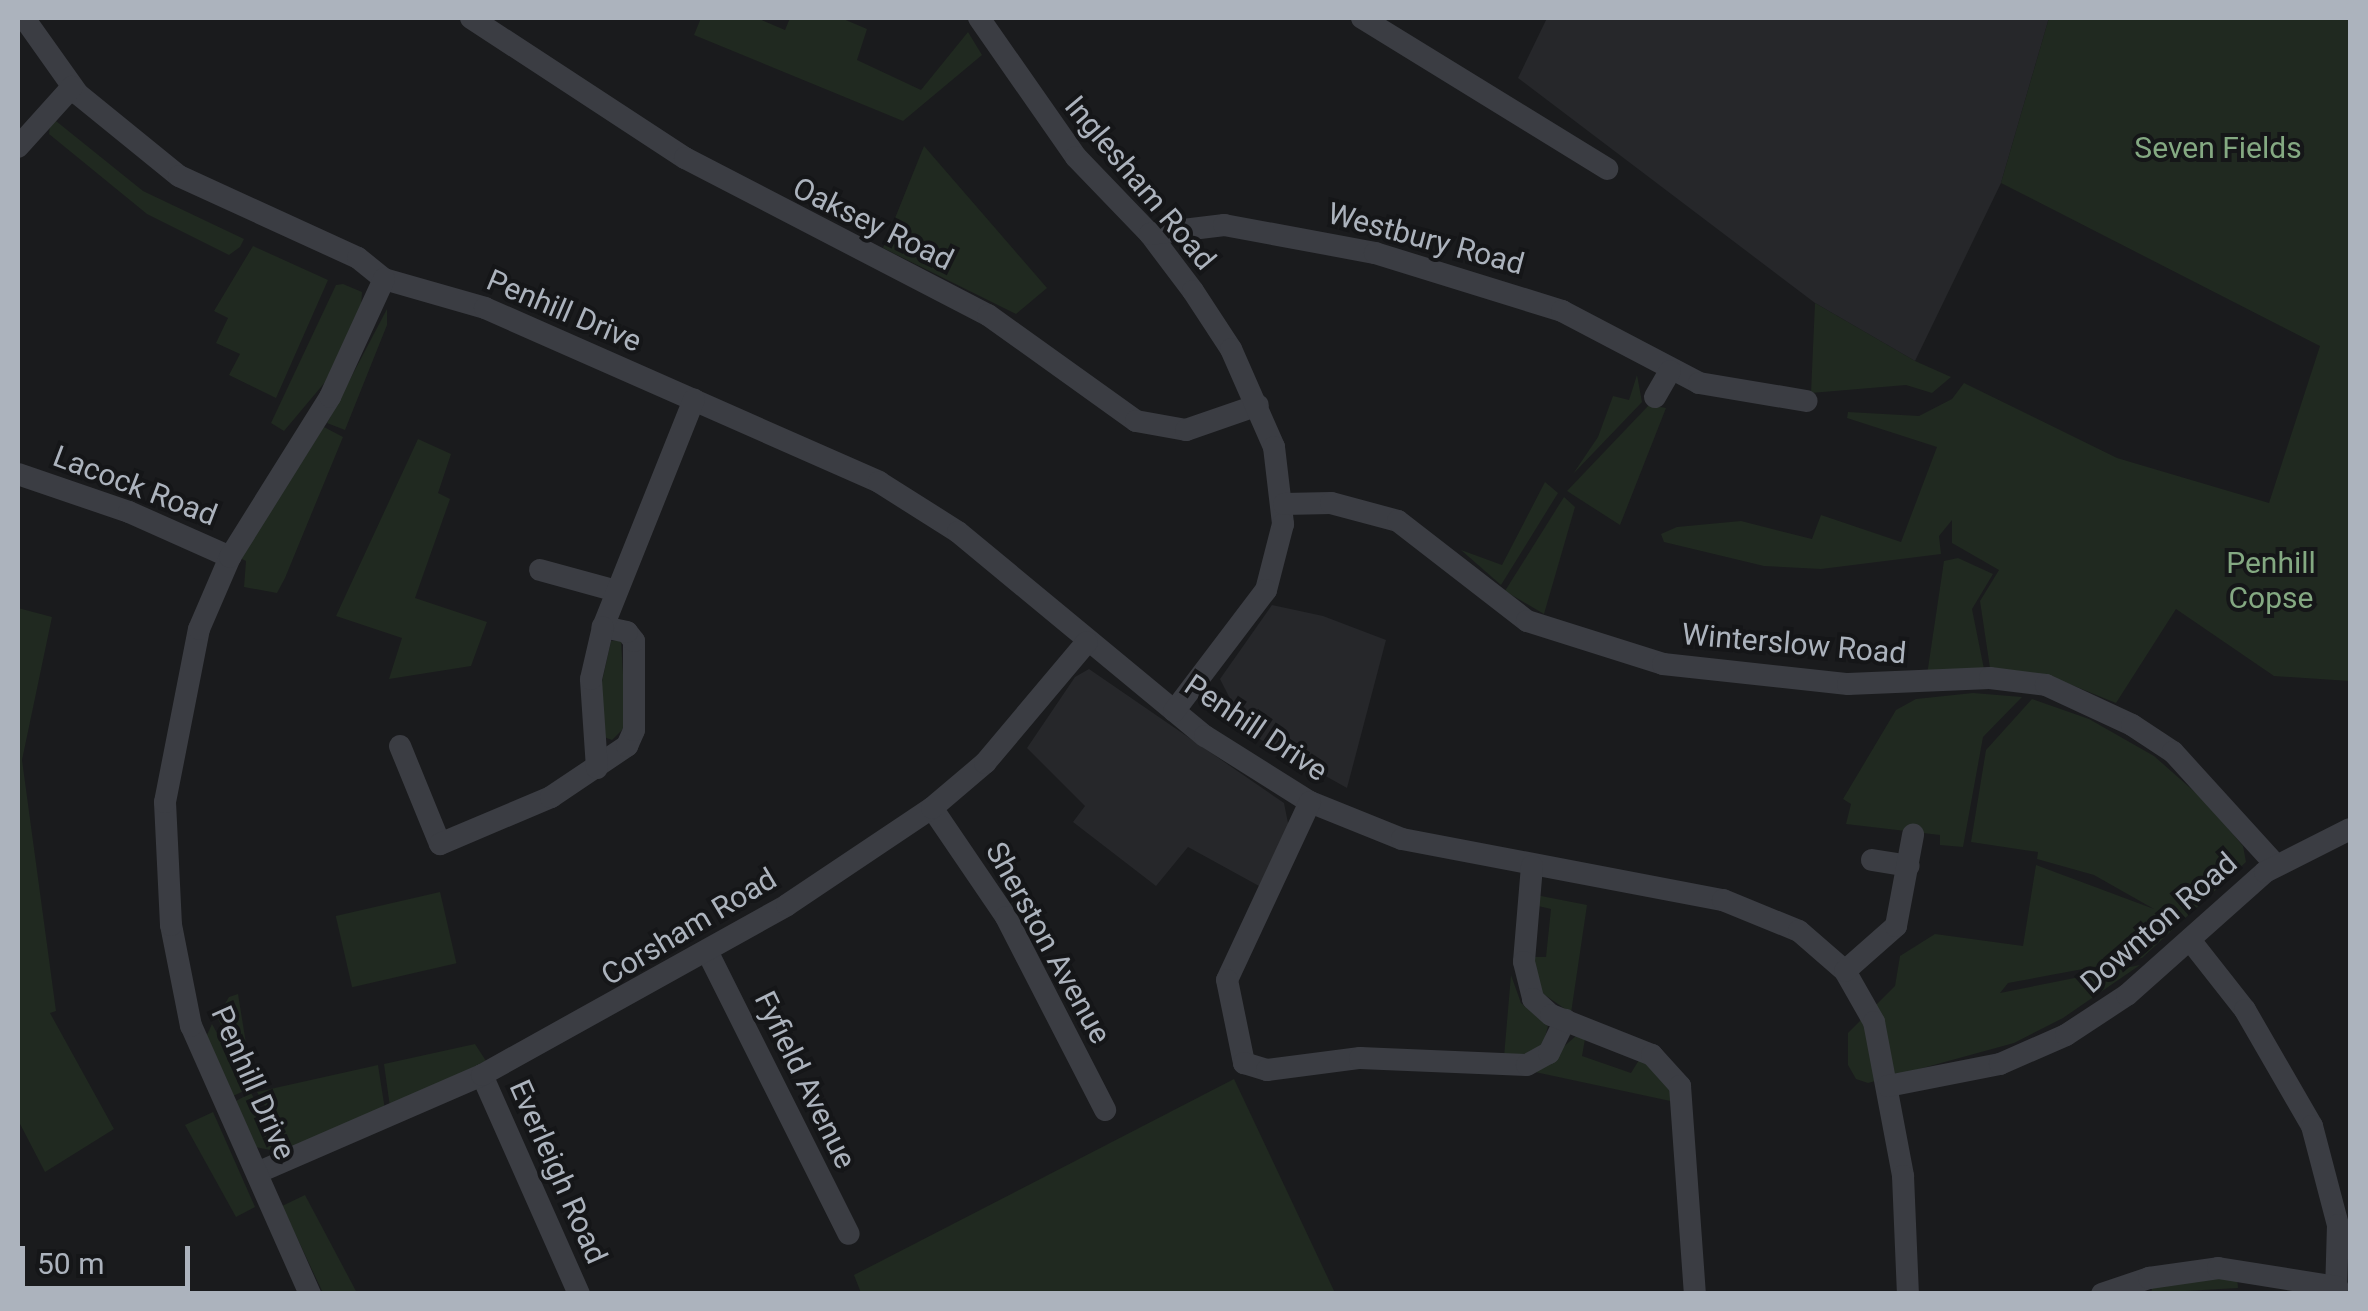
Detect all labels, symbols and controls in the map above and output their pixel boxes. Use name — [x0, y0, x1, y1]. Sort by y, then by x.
street label: Inglesham Road — [1057, 89, 1223, 277]
park label: Seven Fields — [2134, 130, 2302, 166]
street label: Oaksey Road — [787, 170, 959, 278]
street label: Westbury Road — [1324, 196, 1528, 282]
street label: Penhill Drive — [481, 262, 647, 360]
street label: Lacock Road — [48, 438, 222, 534]
park label: Penhill Copse — [2226, 545, 2316, 616]
street label: Winterslow Road — [1680, 616, 1908, 672]
street label: Penhill Drive — [1178, 667, 1334, 789]
street label: Sherston Avenue — [978, 836, 1118, 1050]
street label: Downton Road — [2073, 845, 2245, 1001]
street label: Corsham Road — [595, 861, 783, 993]
street label: Fyfield Avenue — [747, 986, 863, 1174]
street label: Penhill Drive — [203, 1001, 303, 1165]
street label: Everleigh Road — [501, 1075, 615, 1269]
scale bar — [25, 1226, 195, 1288]
text: 50 m — [37, 1246, 104, 1281]

